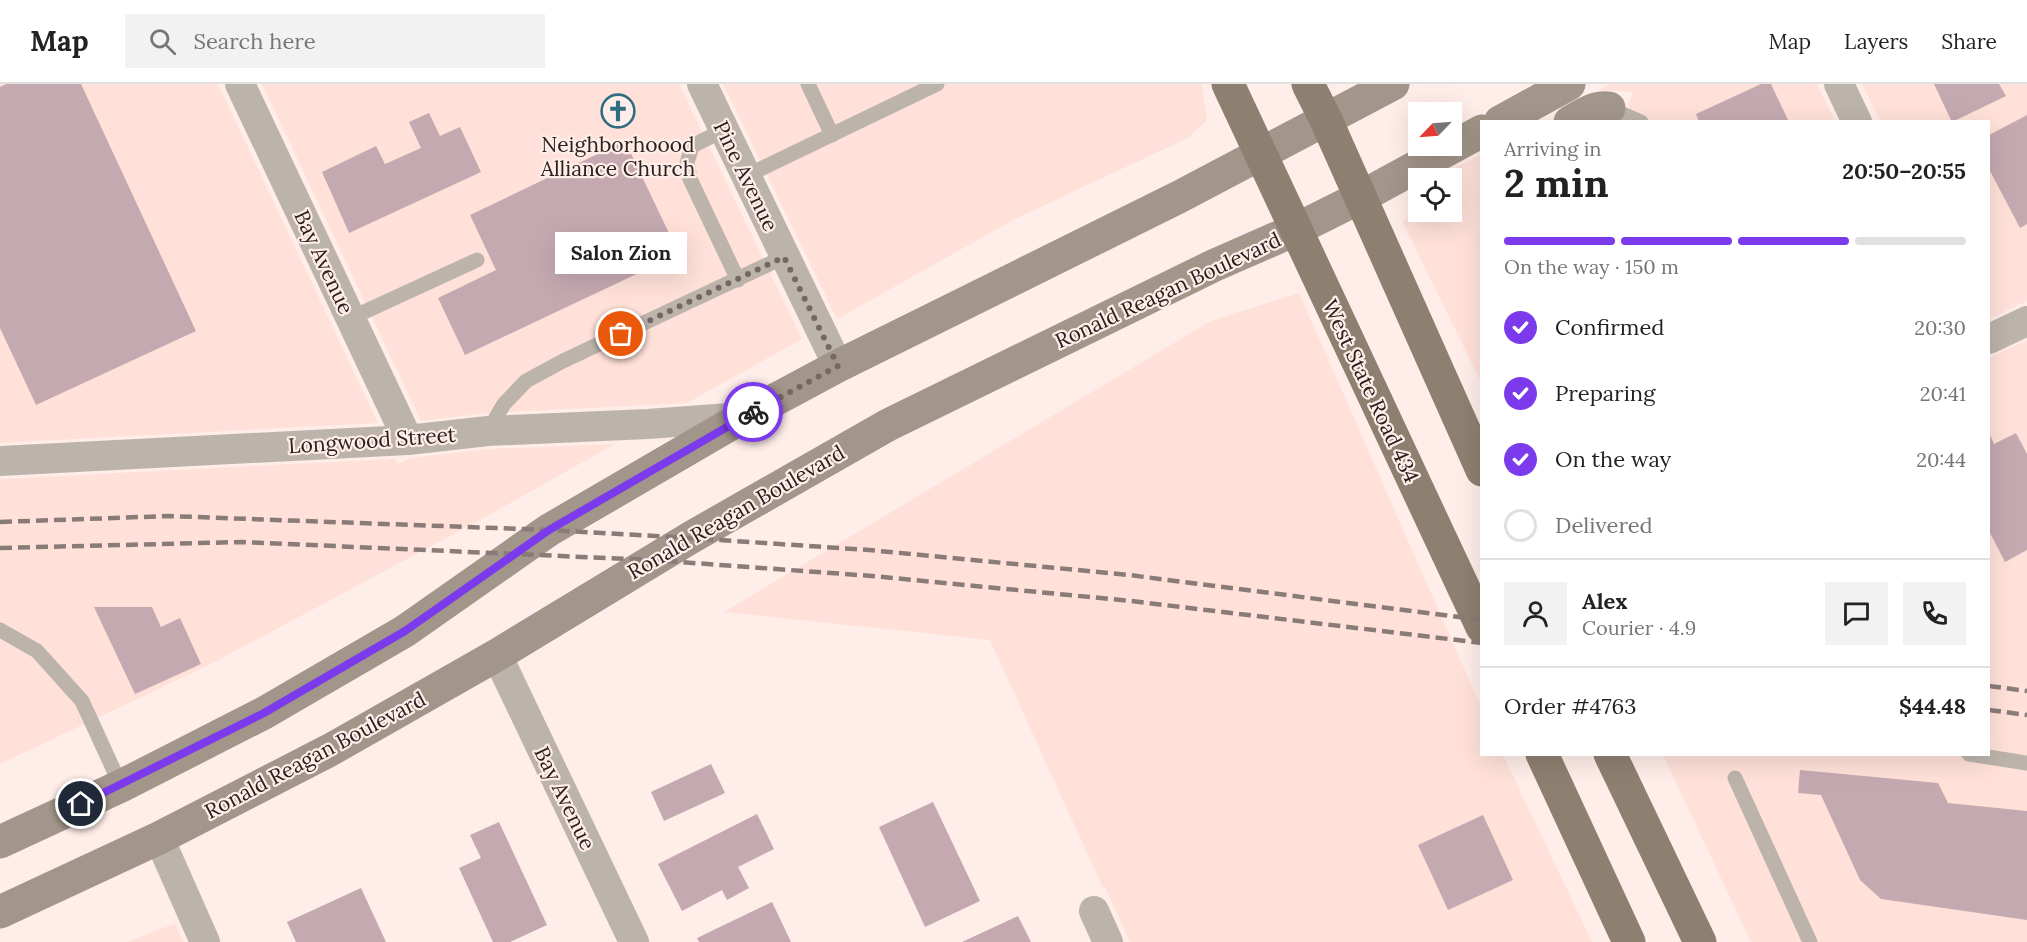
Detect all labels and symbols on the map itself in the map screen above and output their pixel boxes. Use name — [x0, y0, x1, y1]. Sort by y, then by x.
church icon: Neighborhoood Alliance Church — [600, 93, 636, 129]
north arrow — [1408, 102, 1462, 156]
street label: Pine Avenue — [708, 116, 784, 236]
place label: Neighborhoood Alliance Church — [540, 131, 695, 182]
street label: Bay Avenue — [288, 206, 360, 318]
street label: Ronald Reagan Boulevard — [1051, 226, 1285, 354]
callout: Salon Zion — [555, 232, 687, 274]
street label: West State Road 434 — [1317, 295, 1425, 487]
pin — [595, 308, 646, 359]
courier — [723, 382, 783, 442]
street label: Longwood Street — [287, 421, 457, 459]
street label: Ronald Reagan Boulevard — [623, 439, 849, 585]
street label: Ronald Reagan Boulevard — [200, 685, 430, 825]
street label: Bay Avenue — [528, 742, 602, 854]
pin — [55, 778, 106, 829]

